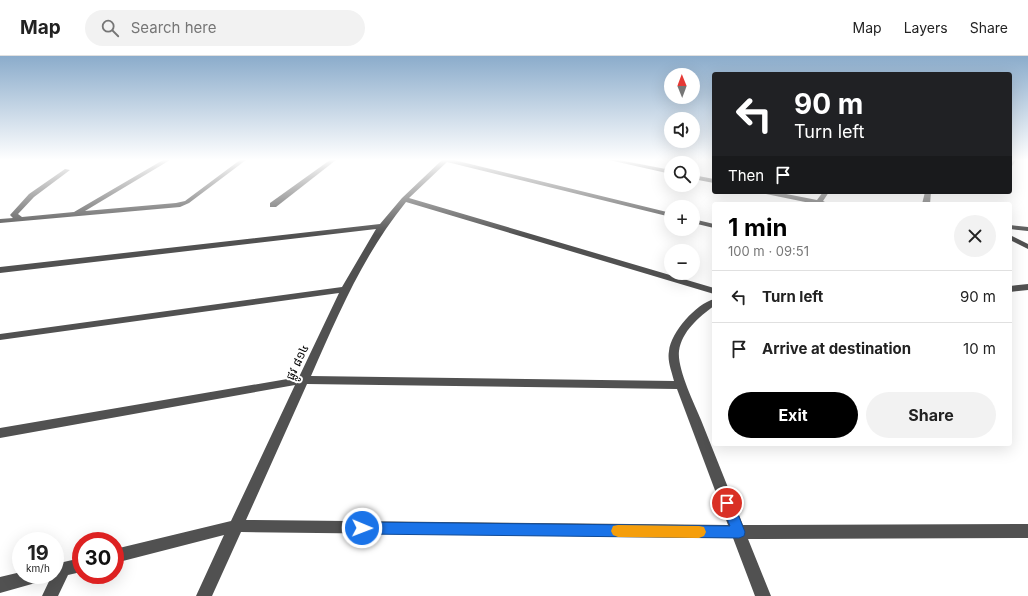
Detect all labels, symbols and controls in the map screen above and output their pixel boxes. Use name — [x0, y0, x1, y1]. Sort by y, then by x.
search box — [85, 10, 365, 46]
text: Map — [20, 16, 61, 39]
icon: search — [99, 17, 121, 39]
text: Search here — [131, 18, 216, 37]
text: Map — [853, 19, 882, 36]
text: Layers — [904, 19, 948, 36]
text: Share — [970, 19, 1008, 36]
north arrow — [664, 68, 700, 104]
map controls — [664, 68, 700, 280]
text: 90 m — [794, 87, 863, 121]
icon: left — [728, 88, 780, 140]
button: sound — [664, 112, 700, 148]
text: Turn left — [794, 121, 864, 142]
button: search — [664, 156, 700, 192]
icon: arrive — [772, 164, 794, 186]
text: Then — [728, 166, 764, 185]
button: + — [664, 200, 700, 236]
text: 1 min — [728, 213, 787, 242]
button: close — [954, 215, 996, 257]
text: 100 m · 09:51 — [728, 243, 809, 259]
button: − — [664, 244, 700, 280]
icon: left — [728, 286, 750, 308]
text: Turn left — [762, 287, 823, 306]
text: 90 m — [960, 287, 996, 306]
icon: arrive — [728, 338, 750, 360]
text: Arrive at destination — [762, 339, 911, 358]
text: 10 m — [963, 339, 996, 358]
street label: ផ្លូវ ៨១៤ — [282, 342, 315, 384]
button: Exit — [728, 392, 858, 438]
button: Share — [866, 392, 996, 438]
pin — [710, 486, 744, 520]
icon: arrive — [716, 492, 738, 514]
position arrow — [341, 507, 383, 549]
speed limit sign: 30 — [72, 532, 124, 584]
text: 19 — [27, 541, 49, 565]
text: km/h — [26, 562, 50, 574]

